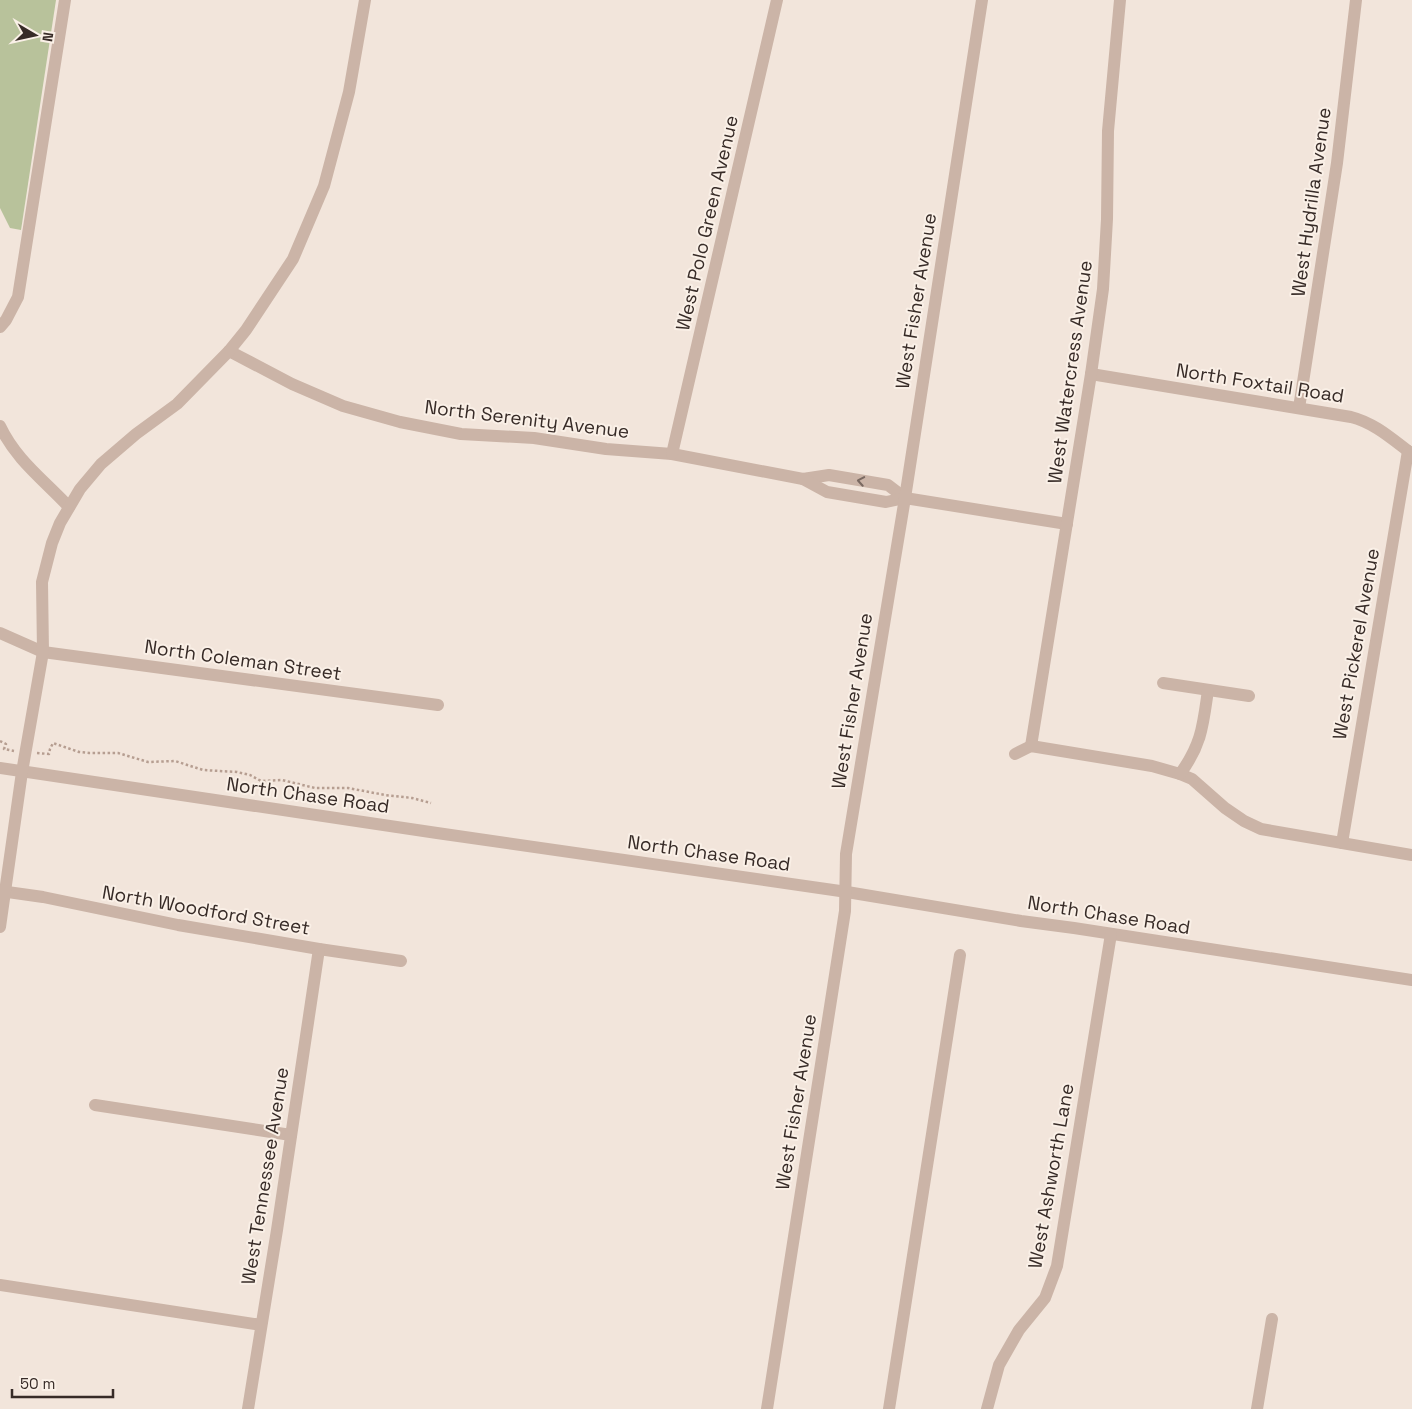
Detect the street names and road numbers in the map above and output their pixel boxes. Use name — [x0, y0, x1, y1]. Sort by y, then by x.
street label: West Hydrilla Avenue — [1285, 106, 1337, 298]
street label: West Polo Green Avenue — [670, 113, 744, 333]
street label: West Fisher Avenue — [890, 211, 942, 391]
street label: West Watercress Avenue — [1042, 259, 1098, 485]
street label: North Foxtail Road — [1174, 357, 1346, 409]
street label: North Serenity Avenue — [423, 394, 631, 444]
street label: West Pickerel Avenue — [1327, 546, 1385, 742]
street label: West Fisher Avenue — [826, 611, 878, 791]
street label: North Coleman Street — [143, 634, 343, 686]
street label: North Chase Road — [225, 771, 391, 819]
street label: North Chase Road — [626, 829, 792, 877]
street label: North Woodford Street — [100, 879, 312, 941]
street label: North Chase Road — [1026, 890, 1192, 940]
street label: West Fisher Avenue — [770, 1012, 822, 1192]
street label: West Tennessee Avenue — [235, 1065, 295, 1287]
street label: West Ashworth Lane — [1022, 1081, 1080, 1271]

